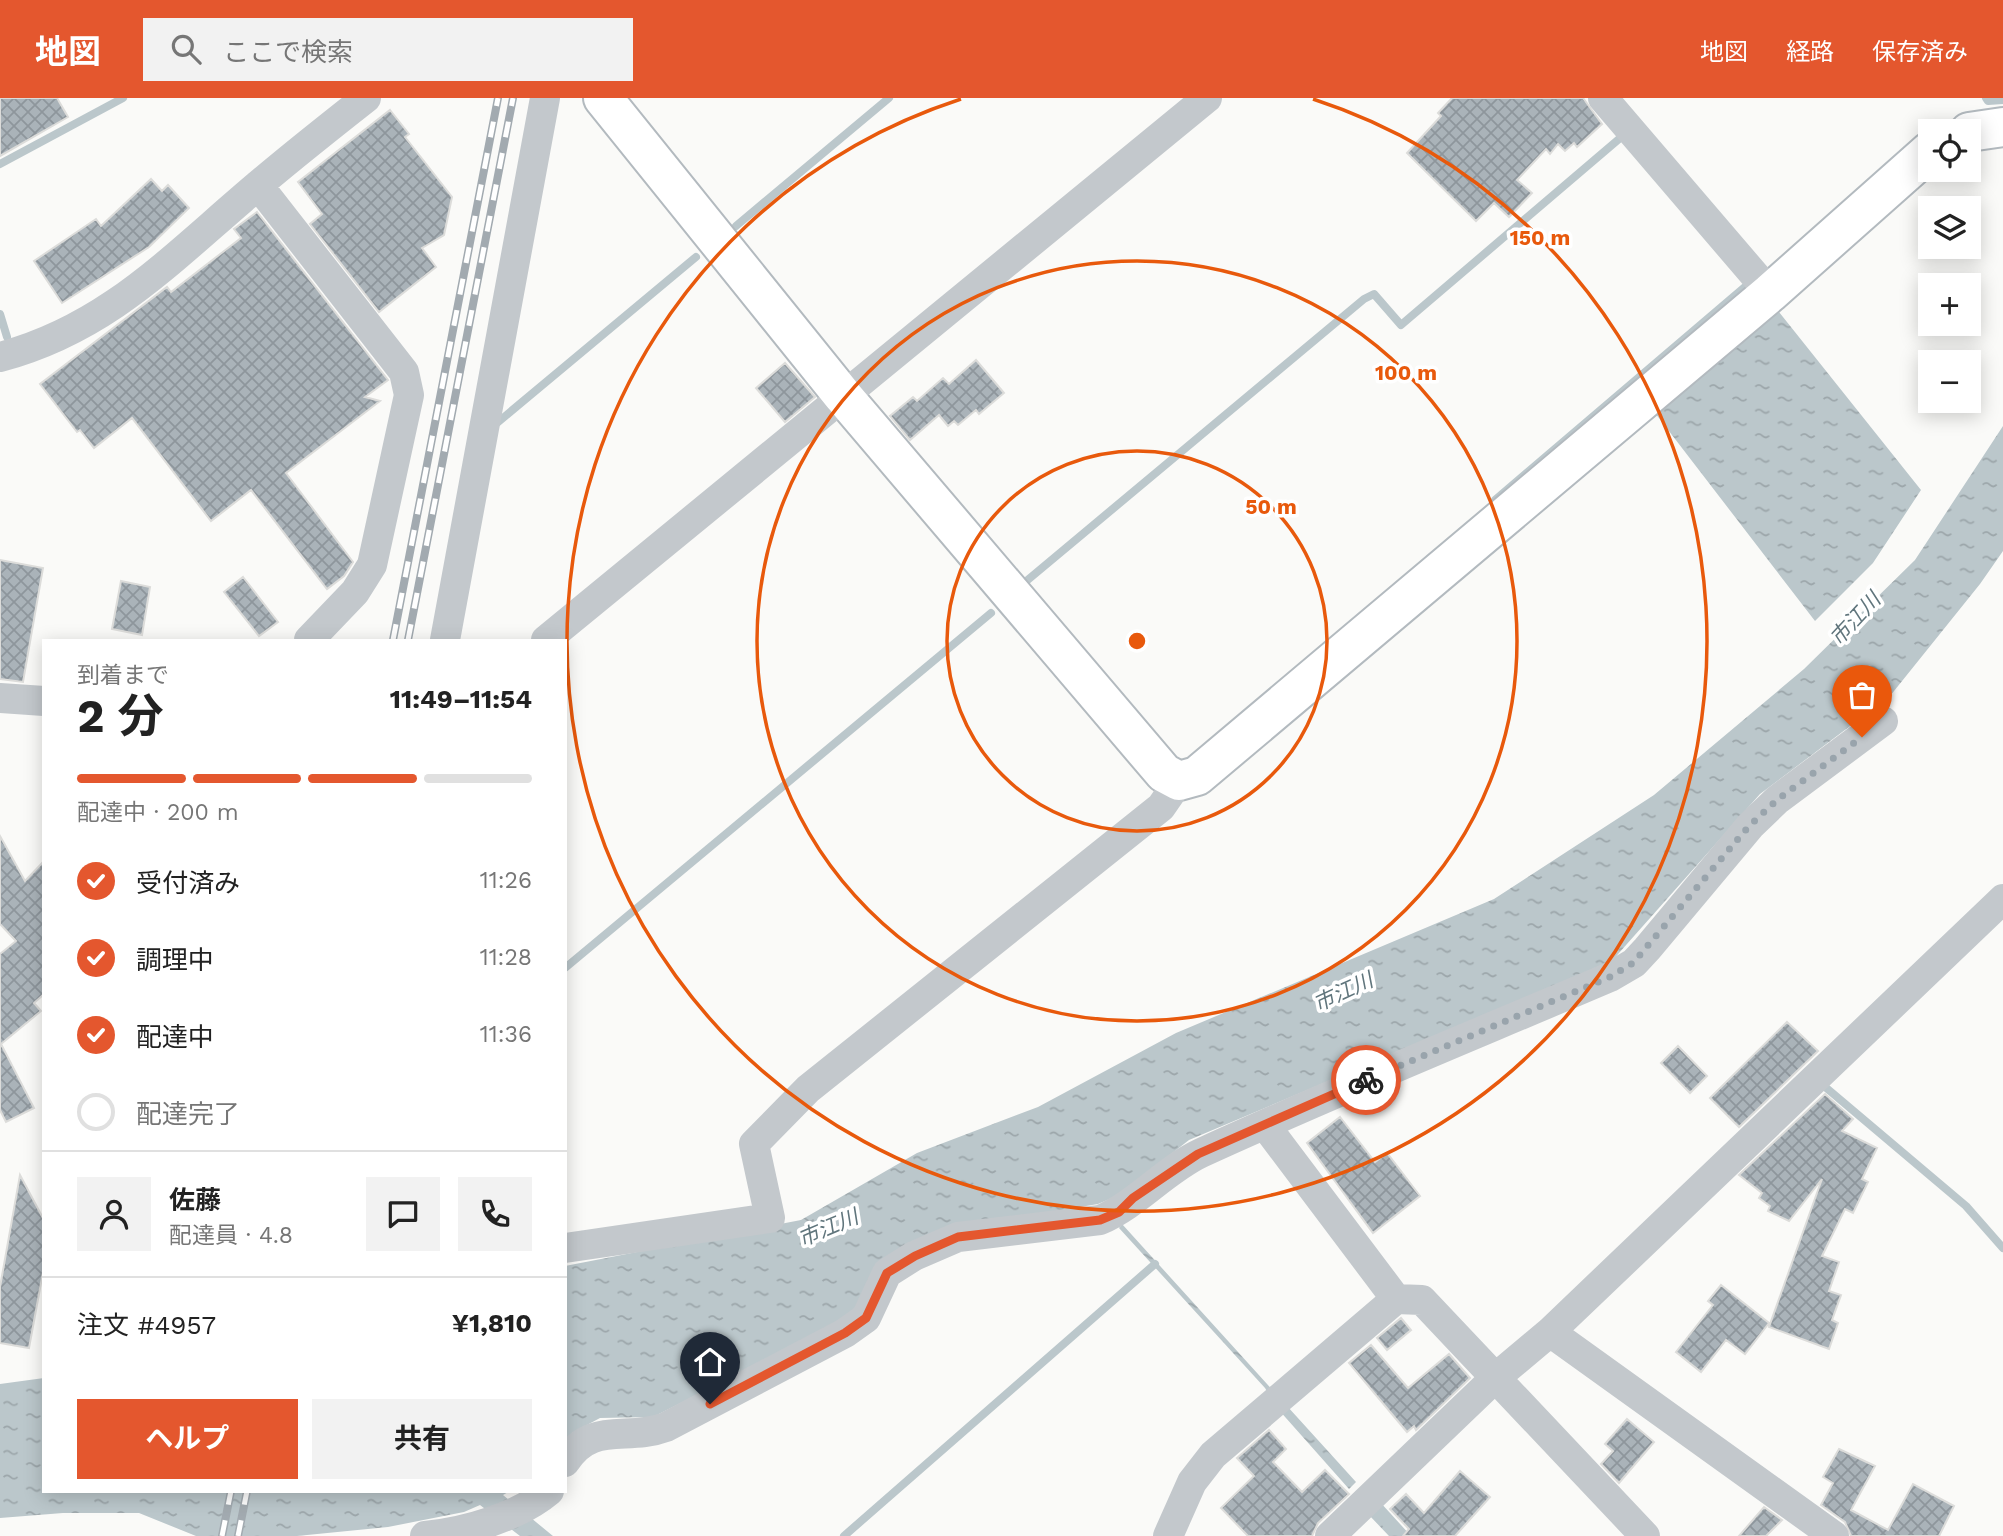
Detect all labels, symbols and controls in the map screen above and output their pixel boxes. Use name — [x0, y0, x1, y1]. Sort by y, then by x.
search box — [143, 18, 633, 81]
icon: search — [167, 30, 205, 68]
text: 地図 — [35, 32, 101, 71]
text: ここで検索 — [223, 37, 353, 67]
text: 地図 — [1700, 38, 1748, 66]
text: 経路 — [1786, 38, 1834, 66]
text: 保存済み — [1872, 38, 1968, 66]
map controls — [1918, 119, 1981, 413]
button: locate — [1918, 119, 1981, 182]
button: layers — [1918, 196, 1981, 259]
text: 150 m — [1510, 225, 1570, 250]
button: + — [1918, 273, 1981, 336]
button: − — [1918, 350, 1981, 413]
text: 100 m — [1375, 360, 1437, 385]
text: 50 m — [1245, 494, 1297, 519]
water label: 市江川 — [1824, 586, 1887, 650]
centre of rings — [1125, 629, 1149, 653]
text: 到着まで — [77, 662, 169, 689]
pin — [1832, 665, 1892, 737]
icon: bag — [1843, 676, 1881, 714]
text: 11:49–11:54 — [390, 684, 532, 714]
text: 2 分 — [77, 689, 164, 743]
text: 配達中 · 200 m — [77, 799, 239, 826]
icon: check — [77, 862, 115, 900]
text: 11:26 — [480, 867, 532, 894]
text: 受付済み — [136, 868, 240, 898]
icon: check — [77, 939, 115, 977]
text: 11:28 — [480, 944, 532, 971]
text: 調理中 — [136, 945, 214, 975]
water label: 市江川 — [1309, 966, 1378, 1016]
icon: check — [77, 1016, 115, 1054]
text: 11:36 — [480, 1021, 532, 1048]
text: 配達中 — [136, 1022, 214, 1052]
courier — [1331, 1045, 1401, 1115]
icon: bike — [1347, 1061, 1385, 1099]
text: 配達完了 — [136, 1099, 240, 1129]
button: person — [77, 1177, 151, 1251]
button: chat — [366, 1177, 440, 1251]
button: phone — [458, 1177, 532, 1251]
text: 佐藤 — [169, 1185, 221, 1215]
water label: 市江川 — [794, 1203, 864, 1251]
text: 配達員 · 4.8 — [169, 1222, 293, 1249]
text: ¥1,810 — [452, 1308, 532, 1338]
text: 注文 #4957 — [77, 1310, 216, 1340]
pin — [680, 1332, 740, 1404]
icon: home — [691, 1343, 729, 1381]
button: ヘルプ — [77, 1399, 298, 1479]
button: 共有 — [312, 1399, 532, 1479]

